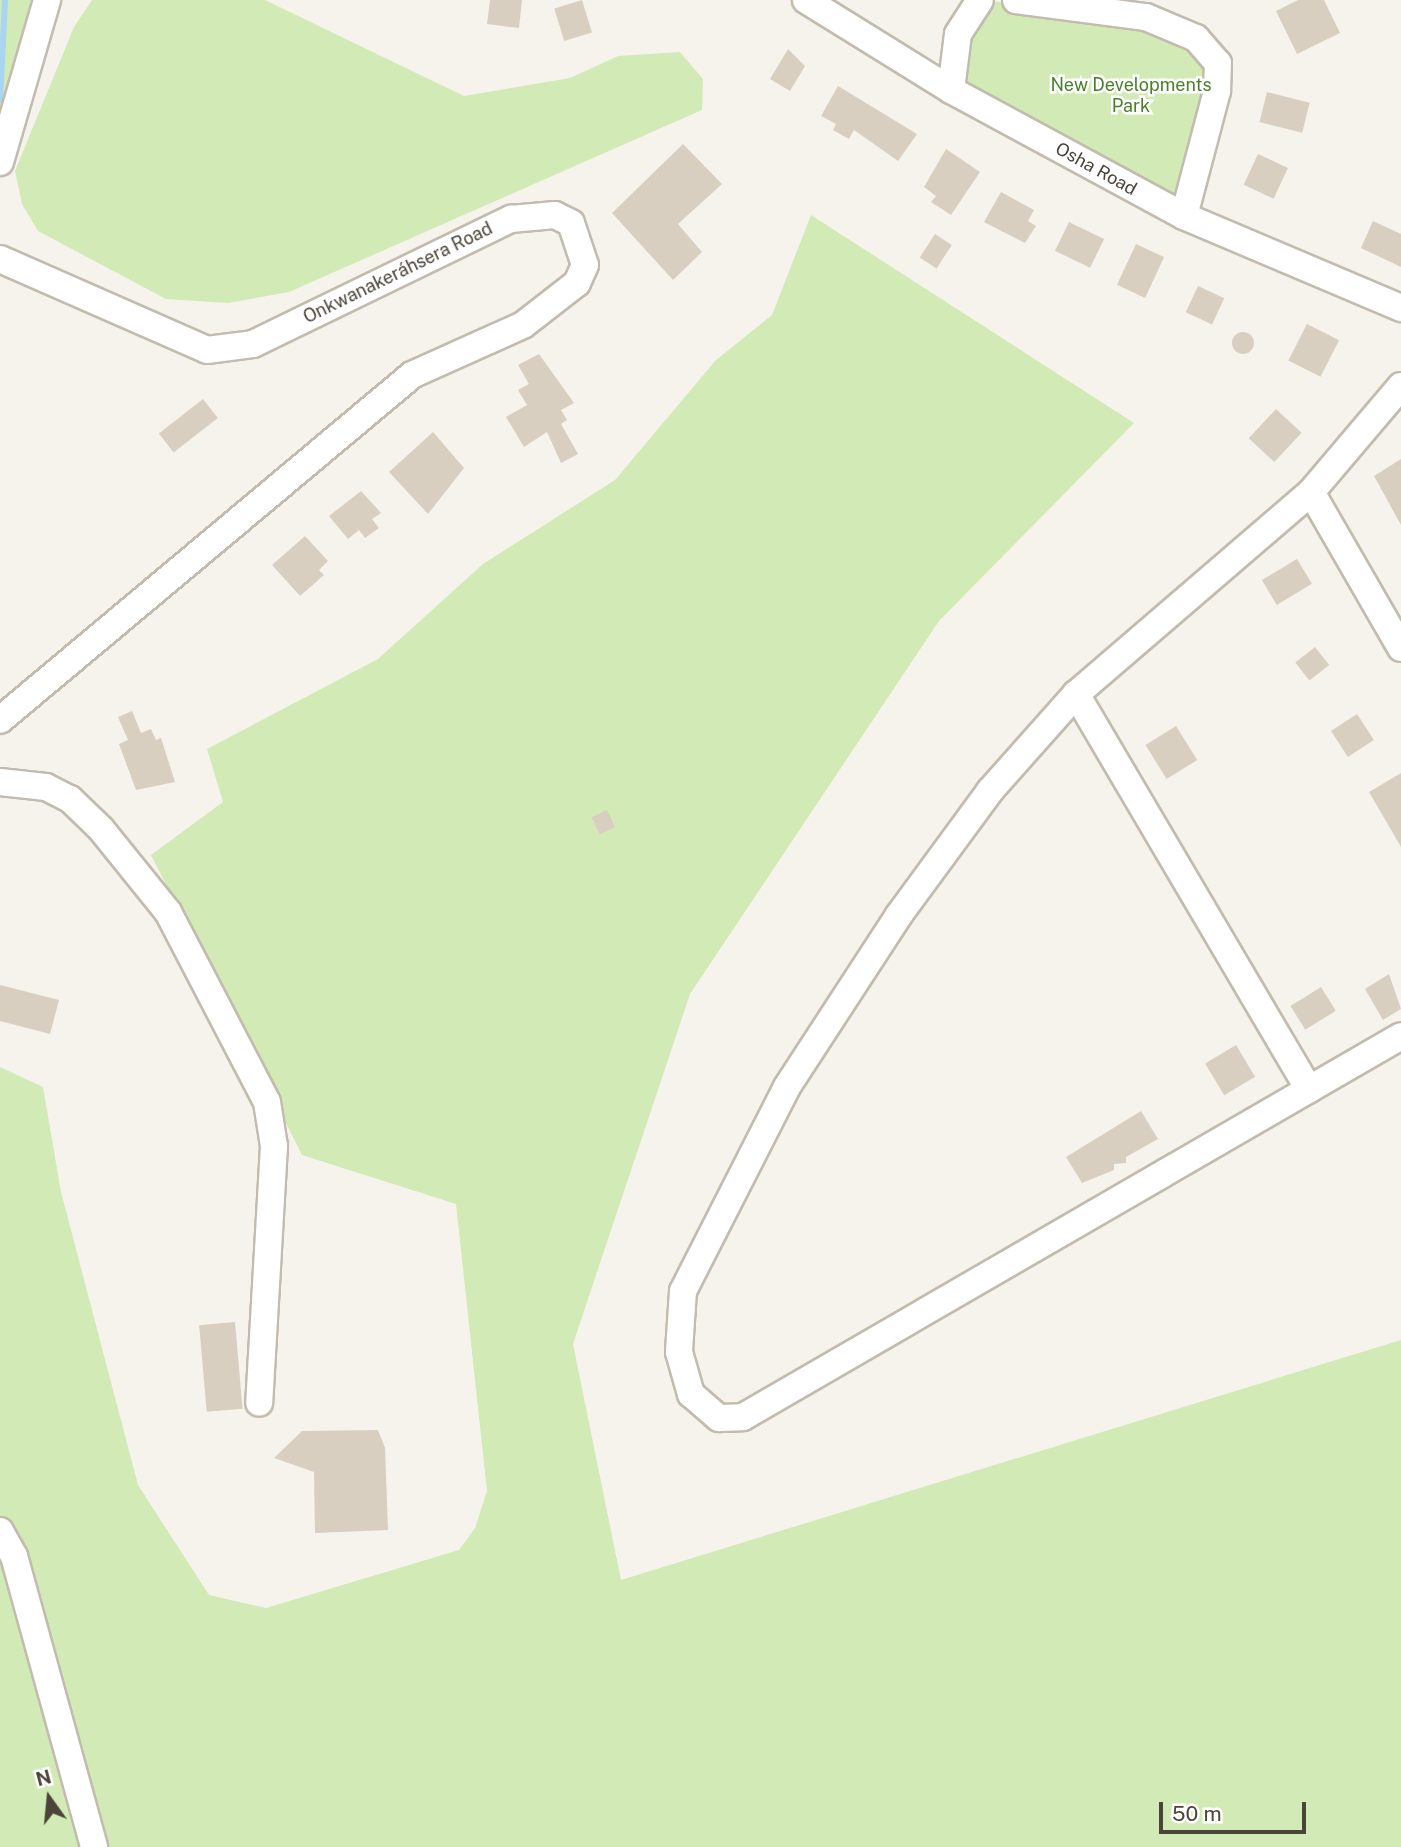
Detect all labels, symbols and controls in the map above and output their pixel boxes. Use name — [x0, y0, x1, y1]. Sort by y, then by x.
park label: New Developments Park — [1050, 75, 1212, 118]
street label: Osha Road — [1052, 138, 1140, 200]
street label: Onkwanakeráhsera Road — [300, 218, 496, 328]
north arrow — [14, 1763, 84, 1833]
text: N — [34, 1765, 54, 1790]
scale bar — [1163, 1787, 1310, 1831]
text: 50 m — [1172, 1801, 1222, 1826]

